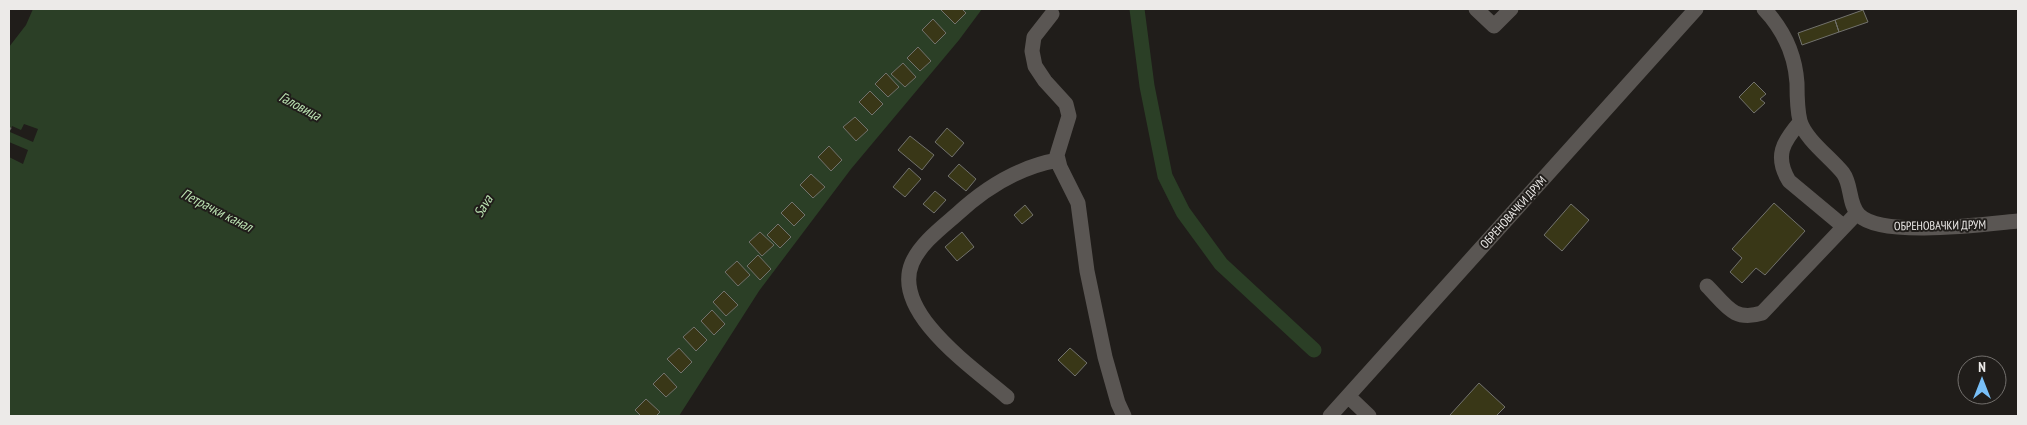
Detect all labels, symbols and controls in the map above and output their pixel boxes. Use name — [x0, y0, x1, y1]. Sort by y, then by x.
water label: Галовица — [276, 88, 325, 125]
street label: ОБРЕНОВАЧКИ ДРУМ — [1477, 173, 1549, 251]
water label: Петрачки канал — [178, 184, 257, 236]
water label: Sava — [469, 190, 497, 220]
street label: ОБРЕНОВАЧКИ ДРУМ — [1894, 217, 1986, 233]
north arrow — [1957, 355, 2007, 405]
text: N — [1978, 358, 1986, 376]

